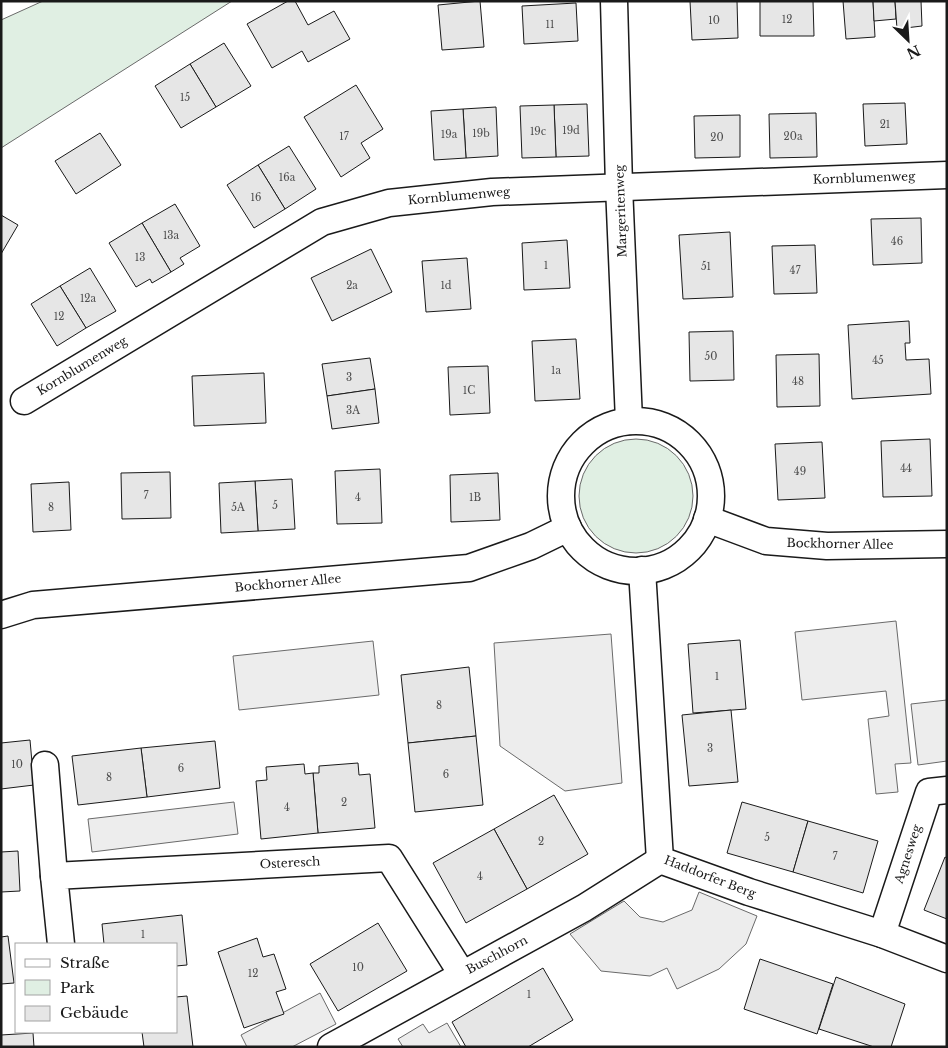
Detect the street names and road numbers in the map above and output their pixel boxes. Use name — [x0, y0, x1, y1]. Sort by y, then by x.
street label: Margeritenweg — [611, 164, 630, 258]
street label: Kornblumenweg — [813, 168, 916, 187]
street label: Kornblumenweg — [407, 183, 511, 207]
street label: Kornblumenweg — [34, 332, 130, 398]
street label: Bockhorner Allee — [786, 535, 894, 552]
street label: Bockhorner Allee — [234, 570, 342, 595]
street label: Agnesweg — [891, 822, 924, 886]
street label: Haddorfer Berg — [662, 852, 759, 901]
street label: Osteresch — [259, 853, 321, 872]
street label: Buschhorn — [463, 932, 530, 977]

